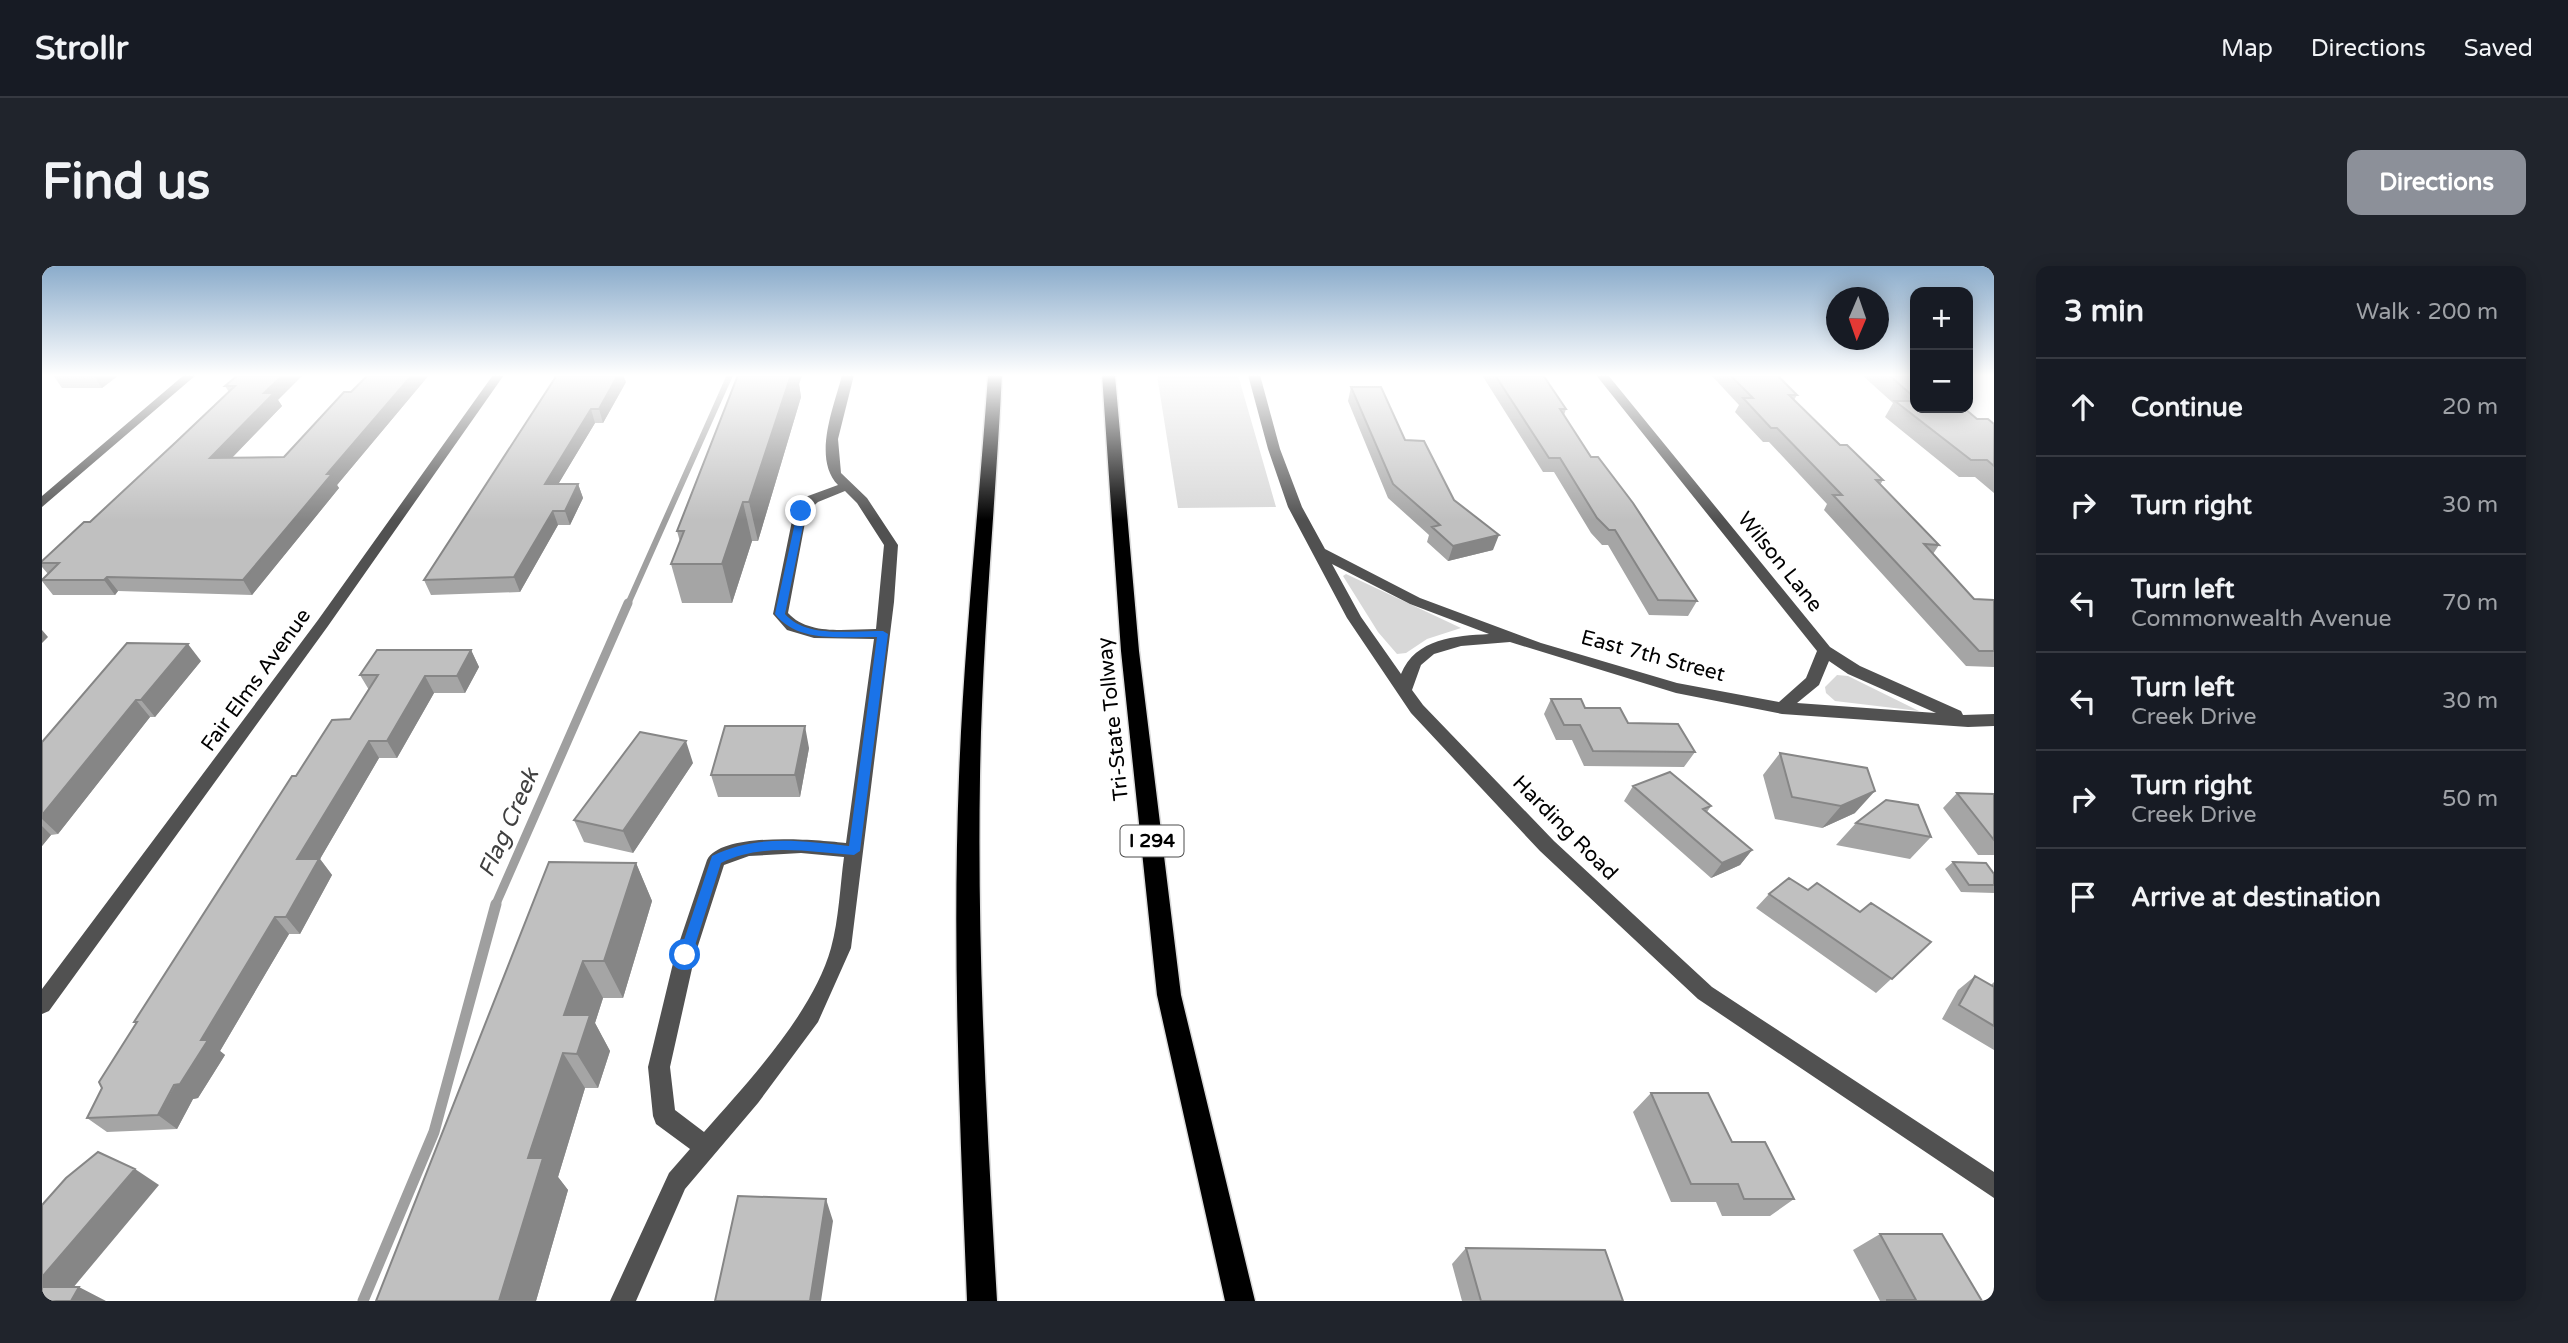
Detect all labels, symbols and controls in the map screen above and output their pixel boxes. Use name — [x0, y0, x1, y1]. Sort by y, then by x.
text: Strollr — [35, 29, 129, 68]
text: Map — [2221, 34, 2273, 63]
text: Directions — [2311, 34, 2426, 63]
text: Saved — [2464, 34, 2533, 63]
button: Directions — [2347, 150, 2526, 215]
text: Find us — [42, 153, 210, 212]
north arrow — [1826, 287, 1889, 350]
map controls — [1910, 287, 1973, 413]
button: + — [1910, 287, 1973, 350]
text: 3 min — [2064, 293, 2144, 330]
text: Walk · 200 m — [2356, 298, 2498, 326]
button: − — [1910, 350, 1973, 413]
icon: ahead — [2064, 388, 2102, 426]
text: Continue — [2131, 392, 2243, 423]
text: 20 m — [2442, 393, 2498, 421]
icon: right — [2064, 486, 2102, 524]
text: Turn right — [2131, 490, 2252, 521]
text: 30 m — [2442, 491, 2498, 519]
route end — [785, 495, 816, 526]
street label: Wilson Lane — [1732, 507, 1828, 617]
text: Turn left — [2131, 574, 2234, 605]
icon: left — [2064, 584, 2102, 622]
text: 70 m — [2442, 589, 2498, 617]
street label: Fair Elms Avenue — [196, 604, 316, 756]
text: Commonwealth Avenue — [2131, 605, 2391, 633]
street label: East 7th Street — [1578, 625, 1728, 687]
street label: Tri-State Tollway — [1092, 636, 1134, 802]
text: Turn left — [2131, 672, 2234, 703]
icon: left — [2064, 682, 2102, 720]
text: 30 m — [2442, 687, 2498, 715]
text: Creek Drive — [2131, 703, 2257, 731]
water label: Flag Creek — [473, 763, 546, 882]
street label: Harding Road — [1507, 770, 1623, 886]
text: Turn right — [2131, 770, 2252, 801]
icon: right — [2064, 780, 2102, 818]
text: 50 m — [2442, 785, 2498, 813]
text: Creek Drive — [2131, 801, 2257, 829]
road number: I 294 — [1120, 826, 1184, 856]
icon: arrive — [2064, 878, 2102, 916]
text: Arrive at destination — [2131, 882, 2381, 913]
route start — [669, 939, 700, 970]

